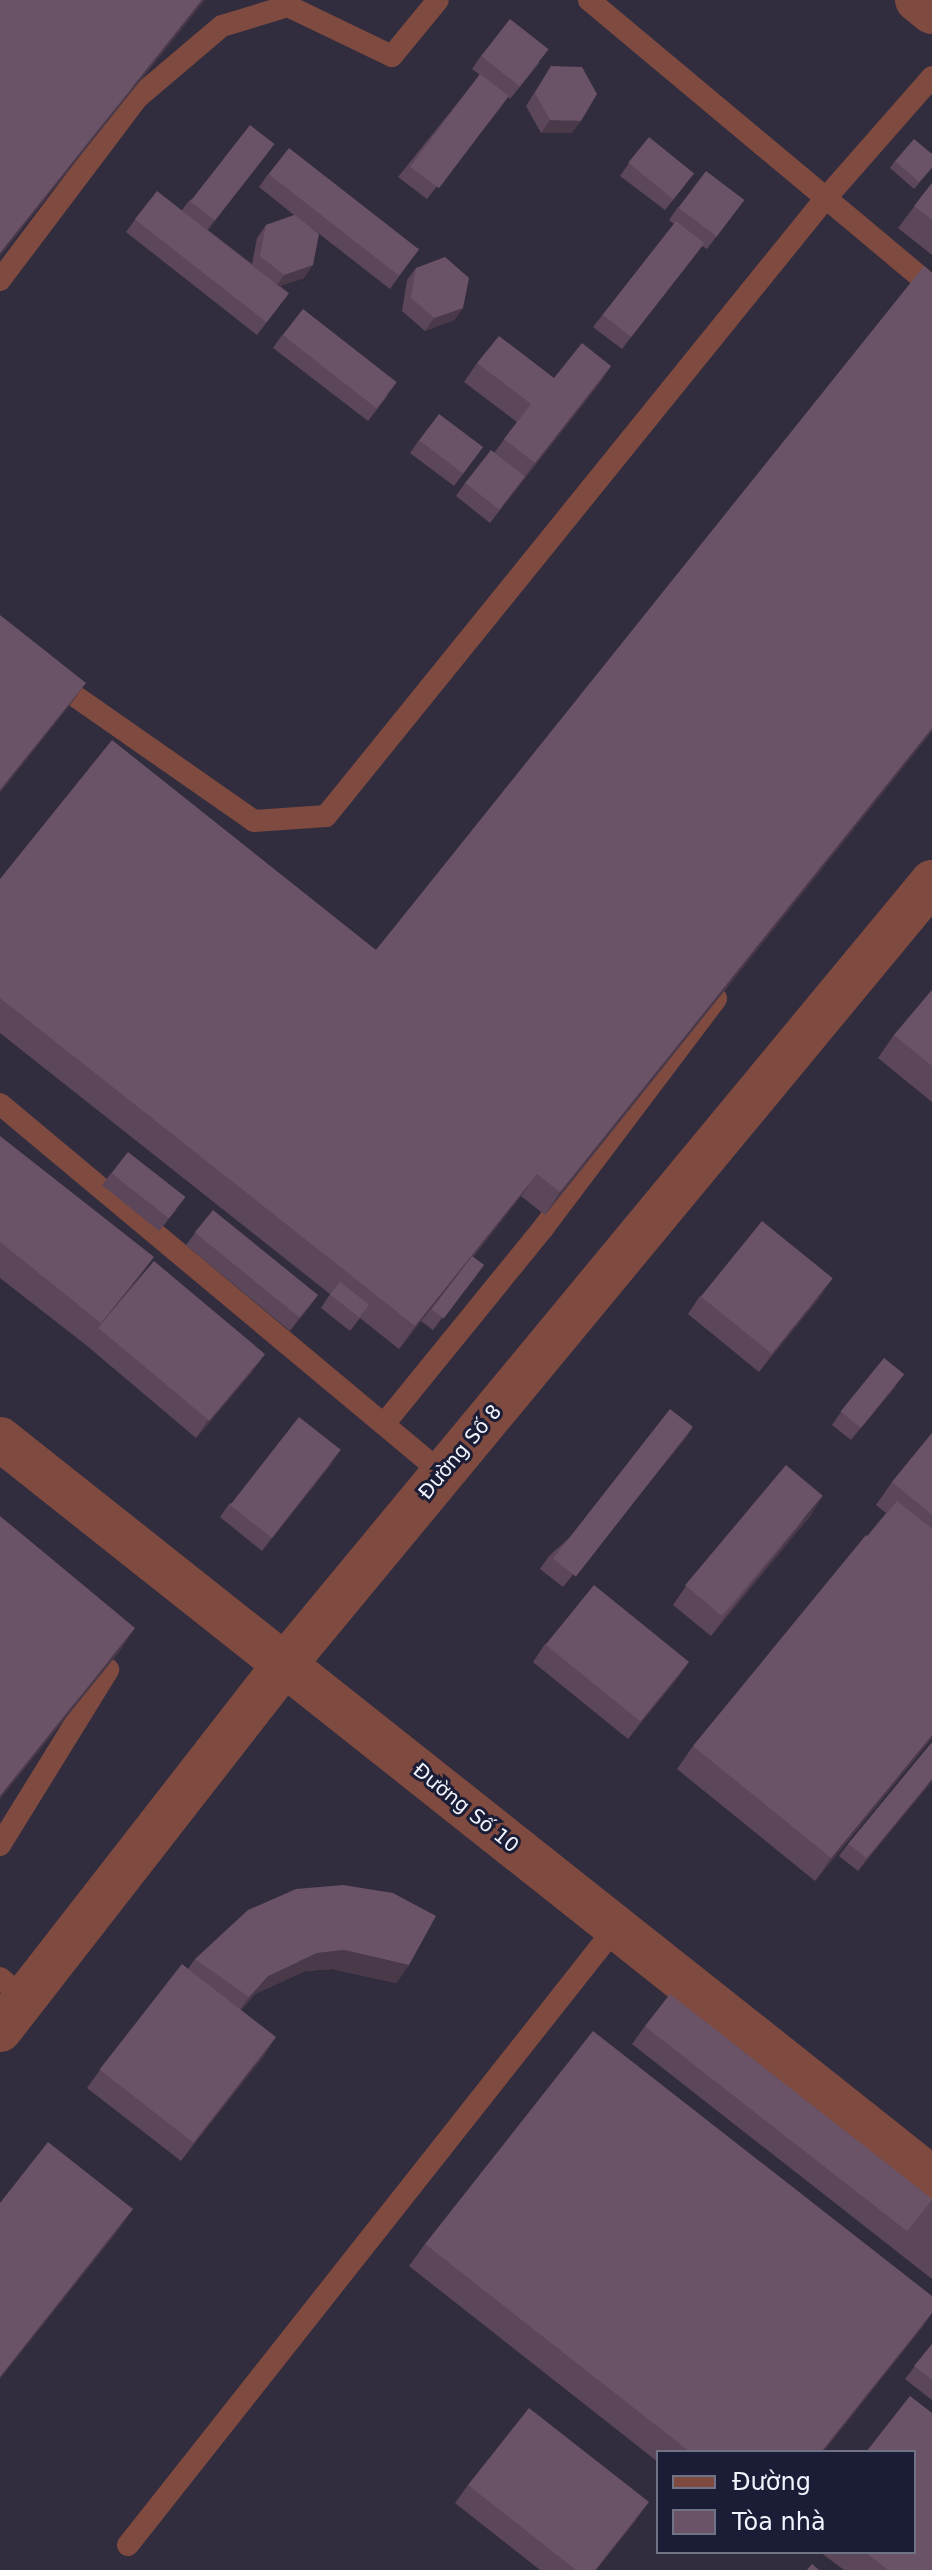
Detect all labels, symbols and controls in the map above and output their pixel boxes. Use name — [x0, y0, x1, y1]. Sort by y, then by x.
street label: Đường Số 8 — [413, 1400, 507, 1504]
street label: Đường Số 10 — [408, 1758, 524, 1858]
legend — [656, 2450, 916, 2554]
text: Đường — [732, 2468, 811, 2496]
text: Tòa nhà — [732, 2508, 826, 2536]

